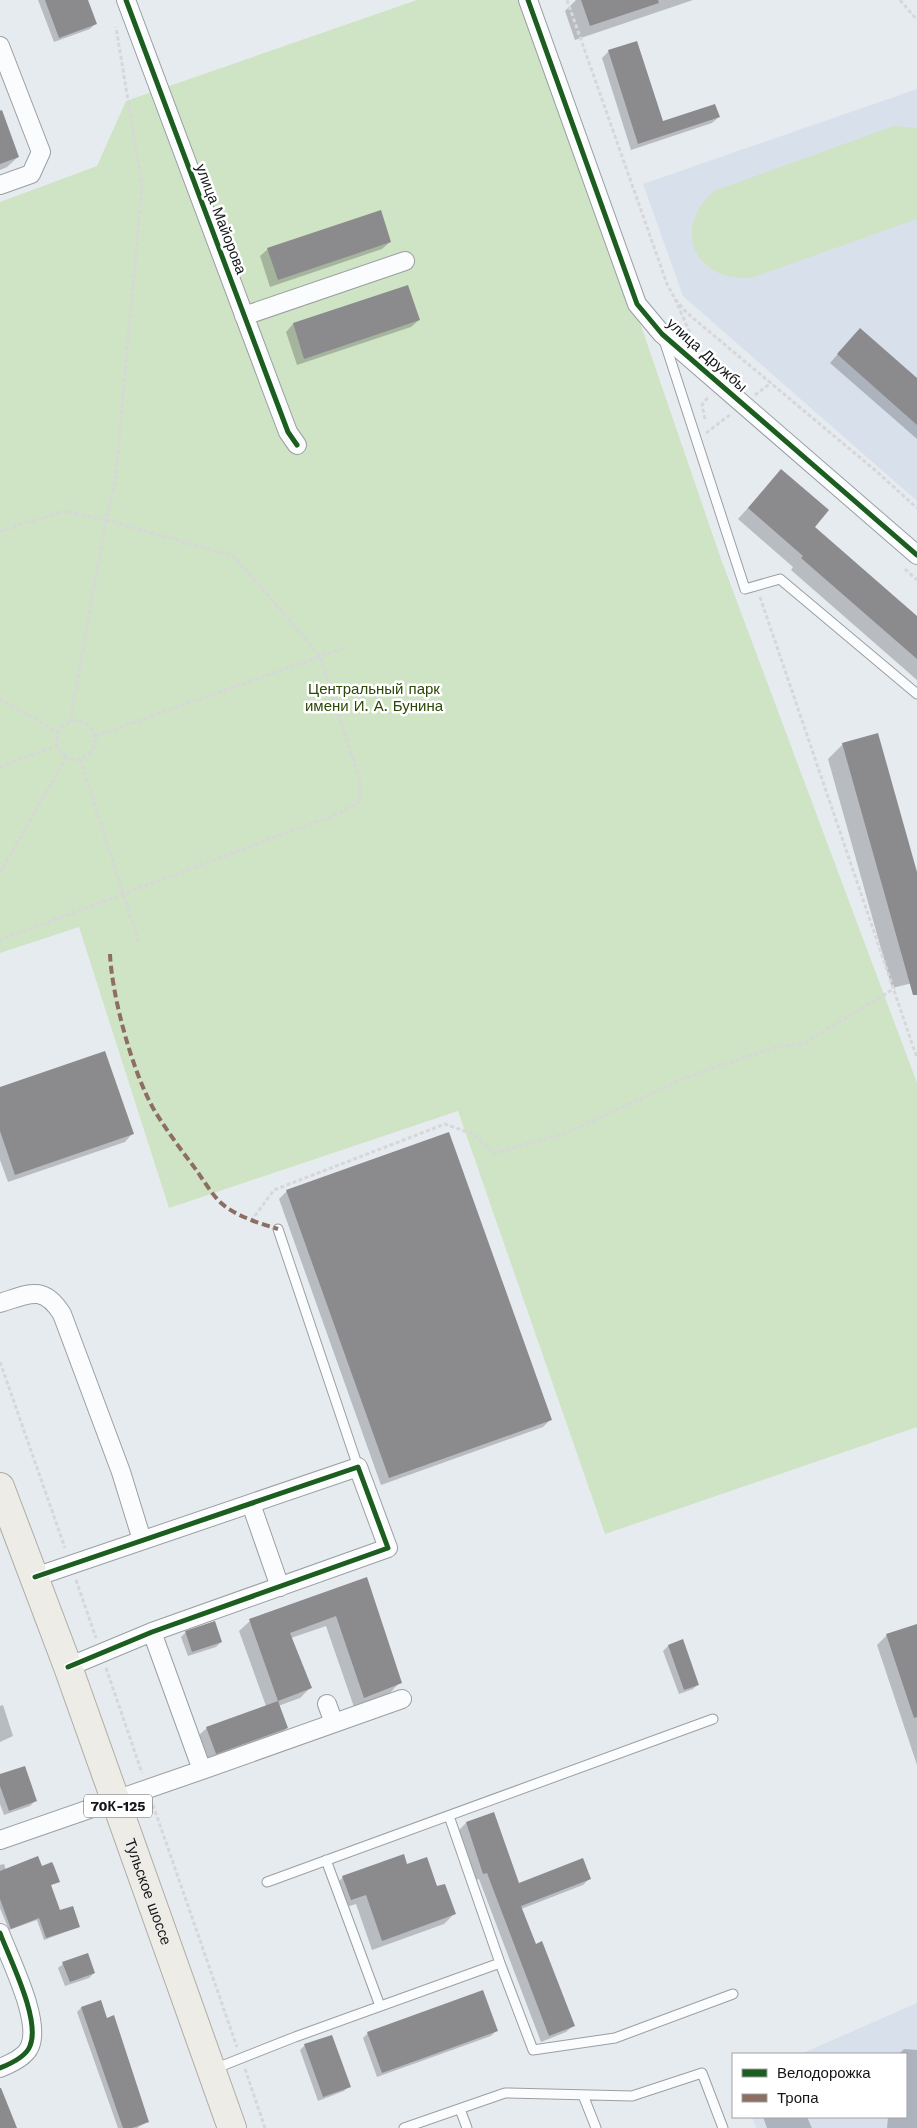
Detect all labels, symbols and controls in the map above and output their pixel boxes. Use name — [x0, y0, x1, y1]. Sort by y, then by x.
street label: улица Майорова — [192, 161, 251, 277]
street label: улица Дружбы — [663, 314, 751, 396]
park label: Центральный парк имени И. А. Бунина — [305, 680, 444, 715]
road number: 70К-125 — [84, 1794, 152, 1818]
street label: Тульское шоссе — [121, 1836, 175, 1948]
legend — [732, 2053, 907, 2118]
text: Велодорожка — [777, 2064, 871, 2082]
text: Тропа — [777, 2089, 819, 2107]

